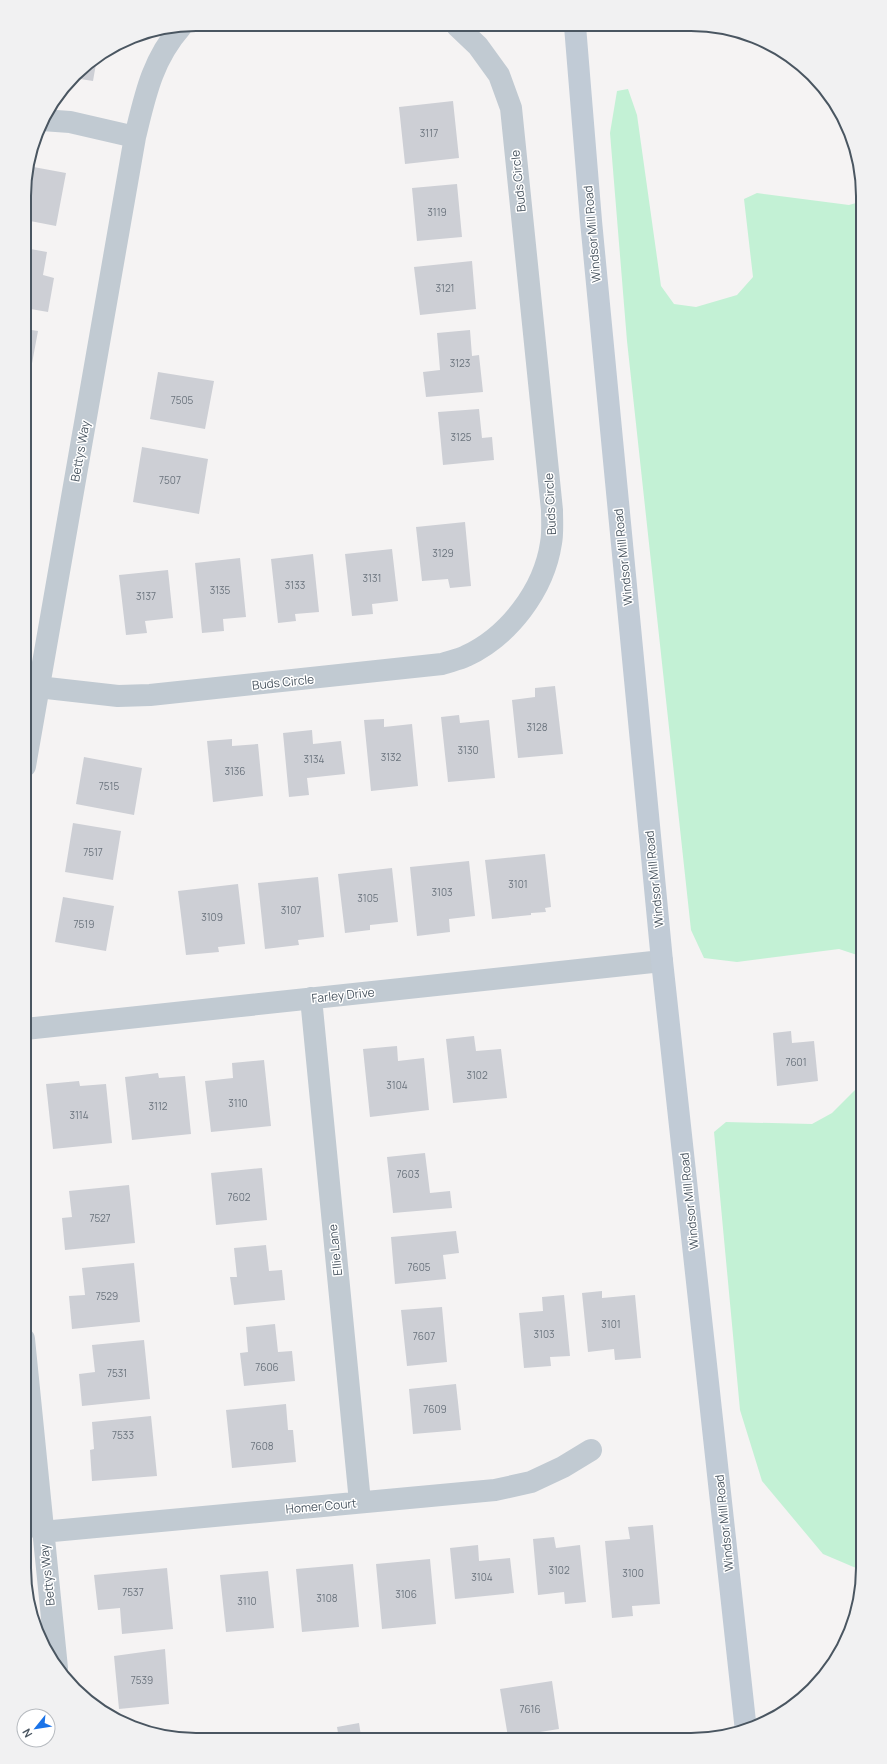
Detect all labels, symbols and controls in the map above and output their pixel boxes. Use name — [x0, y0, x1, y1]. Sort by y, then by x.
house number: 3117 — [420, 126, 438, 140]
street label: Buds Circle — [506, 149, 530, 213]
street label: Windsor Mill Road — [579, 185, 605, 283]
house number: 3119 — [427, 205, 447, 219]
house number: 3121 — [435, 281, 455, 295]
house number: 3123 — [450, 356, 470, 370]
house number: 7505 — [171, 393, 194, 407]
street label: Bettys Way — [66, 419, 94, 483]
house number: 3125 — [451, 430, 472, 444]
house number: 7507 — [159, 473, 181, 487]
street label: Buds Circle — [540, 473, 560, 535]
street label: Windsor Mill Road — [609, 508, 637, 606]
house number: 3129 — [432, 546, 454, 560]
house number: 3131 — [363, 571, 381, 585]
house number: 3133 — [285, 578, 305, 592]
house number: 3135 — [210, 583, 231, 597]
house number: 3137 — [136, 589, 156, 603]
street label: Buds Circle — [251, 670, 315, 694]
house number: 3128 — [527, 720, 548, 734]
house number: 3130 — [457, 743, 479, 757]
house number: 3132 — [381, 750, 402, 764]
house number: 3134 — [304, 752, 325, 766]
house number: 3136 — [224, 764, 246, 778]
house number: 7515 — [99, 779, 119, 793]
street label: Windsor Mill Road — [640, 830, 668, 928]
house number: 7517 — [83, 845, 103, 859]
house number: 3101 — [508, 877, 528, 891]
house number: 3103 — [431, 885, 453, 899]
house number: 3105 — [357, 891, 379, 905]
house number: 3107 — [281, 903, 301, 917]
house number: 3109 — [201, 910, 223, 924]
house number: 7519 — [74, 917, 94, 931]
street label: Farley Drive — [311, 983, 375, 1007]
house number: 7601 — [785, 1055, 807, 1069]
house number: 3102 — [466, 1068, 488, 1082]
house number: 3104 — [386, 1078, 408, 1092]
house number: 3110 — [228, 1096, 248, 1110]
house number: 3112 — [148, 1099, 168, 1113]
house number: 3114 — [69, 1108, 89, 1122]
street label: Windsor Mill Road — [675, 1152, 703, 1250]
house number: 7603 — [397, 1167, 419, 1181]
house number: 7602 — [227, 1190, 251, 1204]
house number: 7527 — [89, 1211, 111, 1225]
street label: Ellie Lane — [324, 1223, 346, 1277]
house number: 7605 — [407, 1260, 431, 1274]
house number: 7529 — [96, 1289, 118, 1303]
house number: 3101 — [601, 1317, 621, 1331]
house number: 3103 — [533, 1327, 555, 1341]
house number: 7607 — [413, 1329, 435, 1343]
house number: 7606 — [255, 1360, 279, 1374]
house number: 7531 — [107, 1366, 127, 1380]
house number: 7609 — [423, 1402, 447, 1416]
house number: 7533 — [112, 1428, 134, 1442]
house number: 7608 — [250, 1439, 274, 1453]
street label: Windsor Mill Road — [710, 1474, 738, 1572]
street label: Homer Court — [285, 1494, 357, 1518]
street label: Bettys Way — [35, 1543, 59, 1607]
house number: 3102 — [548, 1563, 570, 1577]
house number: 3100 — [622, 1566, 644, 1580]
house number: 3104 — [471, 1570, 493, 1584]
house number: 7537 — [122, 1585, 144, 1599]
house number: 3106 — [395, 1587, 417, 1601]
house number: 3108 — [316, 1591, 338, 1605]
house number: 3110 — [237, 1594, 257, 1608]
house number: 7539 — [131, 1673, 153, 1687]
house number: 7616 — [519, 1702, 541, 1716]
north arrow — [16, 1708, 56, 1748]
text: N — [18, 1726, 35, 1740]

